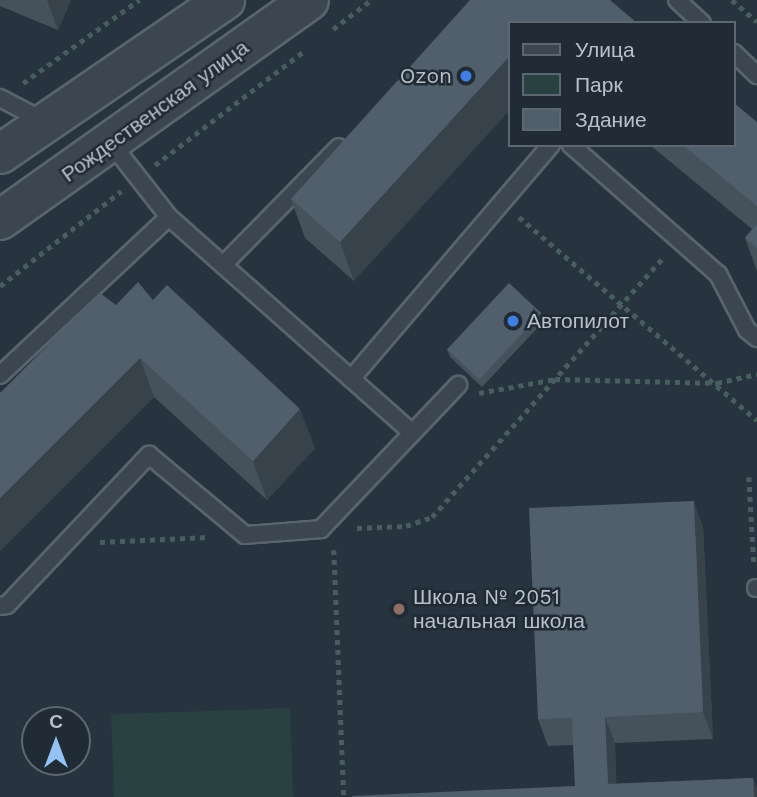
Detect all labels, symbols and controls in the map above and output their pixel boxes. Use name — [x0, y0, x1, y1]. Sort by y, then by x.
legend — [508, 21, 736, 147]
street label: Рождественская улица — [57, 35, 253, 187]
text: Улица — [575, 37, 635, 62]
place label: Ozon — [400, 63, 452, 89]
marker: Ozon — [458, 68, 474, 84]
text: Парк — [575, 72, 623, 97]
text: Здание — [575, 107, 647, 132]
place label: Автопилот — [527, 308, 629, 334]
marker: Автопилот — [505, 313, 521, 329]
place label: Школа № 2051 начальная школа — [413, 584, 585, 634]
marker: Школа № 2051 начальная школа — [391, 601, 407, 617]
north arrow — [21, 706, 91, 776]
text: С — [49, 710, 63, 733]

